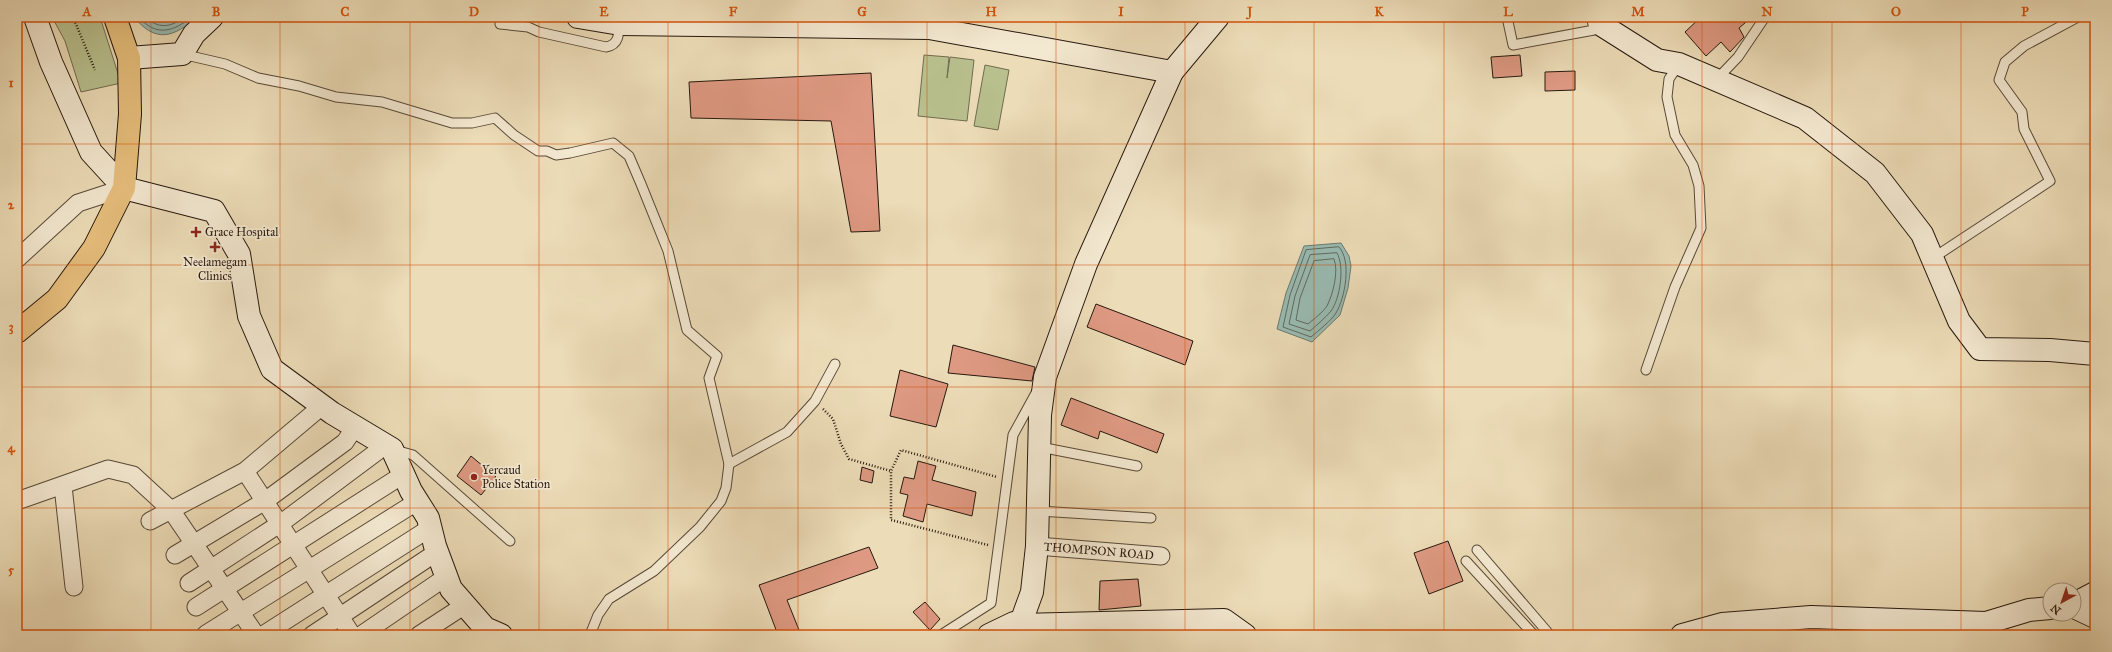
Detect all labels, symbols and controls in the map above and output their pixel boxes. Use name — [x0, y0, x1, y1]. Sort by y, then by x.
text: A — [82, 4, 92, 20]
text: B — [212, 4, 221, 20]
text: C — [341, 4, 350, 20]
text: D — [469, 4, 479, 20]
text: E — [599, 4, 609, 20]
text: F — [729, 4, 738, 20]
text: G — [857, 4, 867, 20]
text: H — [985, 4, 997, 20]
text: I — [1118, 4, 1124, 20]
text: J — [1245, 4, 1253, 20]
text: K — [1374, 4, 1384, 20]
text: L — [1503, 4, 1513, 20]
text: M — [1631, 4, 1645, 20]
text: N — [1761, 4, 1773, 20]
text: O — [1891, 4, 1901, 20]
text: P — [2021, 4, 2029, 20]
text: 1 — [8, 75, 14, 91]
text: 2 — [8, 197, 15, 213]
place label: Grace Hospital — [205, 225, 279, 239]
marker: Grace Hospital — [190, 226, 202, 238]
marker: Neelamegam Clinics — [209, 241, 221, 253]
place label: Neelamegam Clinics — [183, 255, 247, 283]
text: 3 — [8, 319, 14, 335]
text: 4 — [7, 440, 15, 456]
place label: Yercaud Police Station — [482, 463, 551, 491]
marker: Yercaud Police Station — [469, 472, 479, 482]
street label: THOMPSON ROAD — [1043, 540, 1154, 562]
text: 5 — [8, 562, 15, 578]
north arrow — [2042, 582, 2082, 622]
text: N — [2048, 601, 2064, 617]

